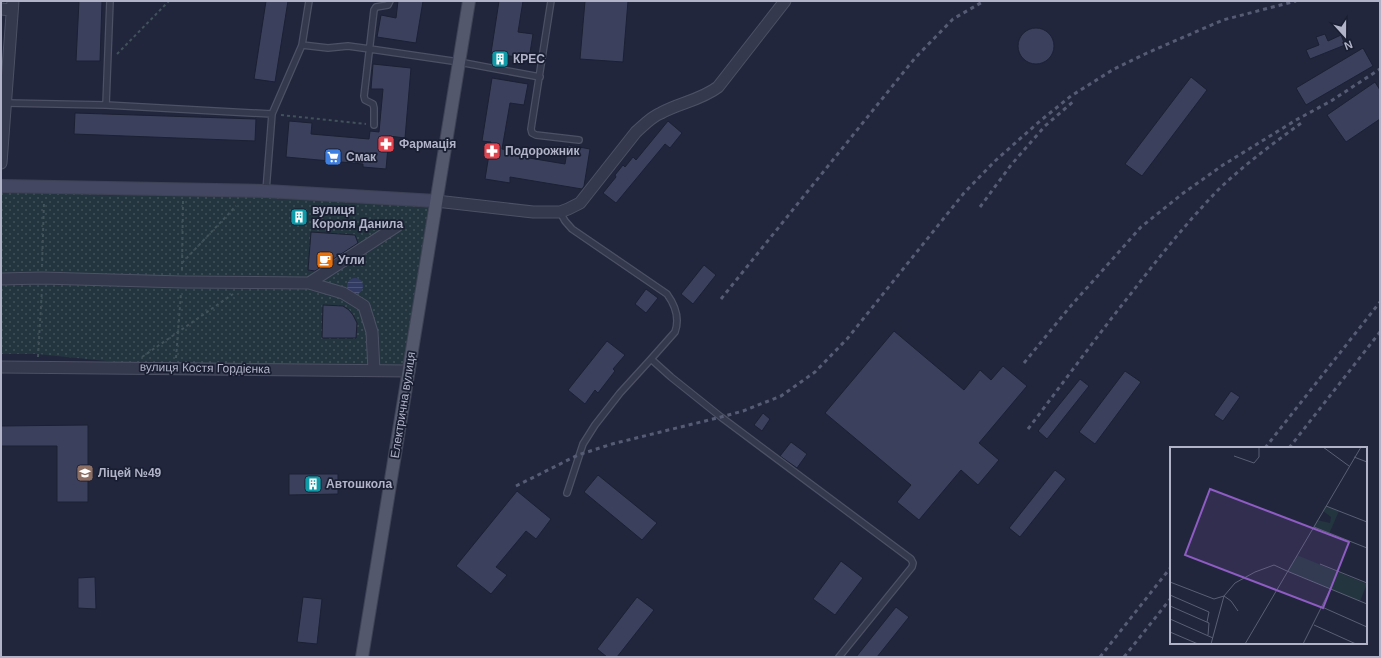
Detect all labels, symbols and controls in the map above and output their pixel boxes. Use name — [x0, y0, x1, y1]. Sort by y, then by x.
north arrow — [1325, 16, 1365, 56]
text: N — [1343, 38, 1354, 52]
building icon: КРЕС — [490, 49, 510, 69]
place label: КРЕС — [513, 52, 545, 66]
pharmacy icon: Фармація — [376, 134, 396, 154]
place label: Фармація — [399, 137, 456, 151]
pharmacy icon: Подорожник — [482, 141, 502, 161]
place label: Подорожник — [505, 144, 580, 158]
supermarket icon: Смак — [323, 147, 343, 167]
place label: Смак — [346, 150, 377, 164]
place label: вулиця Короля Данила — [312, 203, 403, 231]
building icon: вулиця Короля Данила — [289, 207, 309, 227]
cafe icon: Угли — [315, 250, 335, 270]
place label: Угли — [338, 253, 365, 267]
street label: Електрична вулиця — [388, 351, 418, 459]
street label: вулиця Костя Гордієнка — [140, 360, 271, 376]
inset map — [1170, 447, 1367, 644]
school or university icon: Ліцей №49 — [75, 463, 95, 483]
place label: Ліцей №49 — [98, 466, 162, 480]
building icon: Автошкола — [303, 474, 323, 494]
place label: Автошкола — [326, 477, 392, 491]

